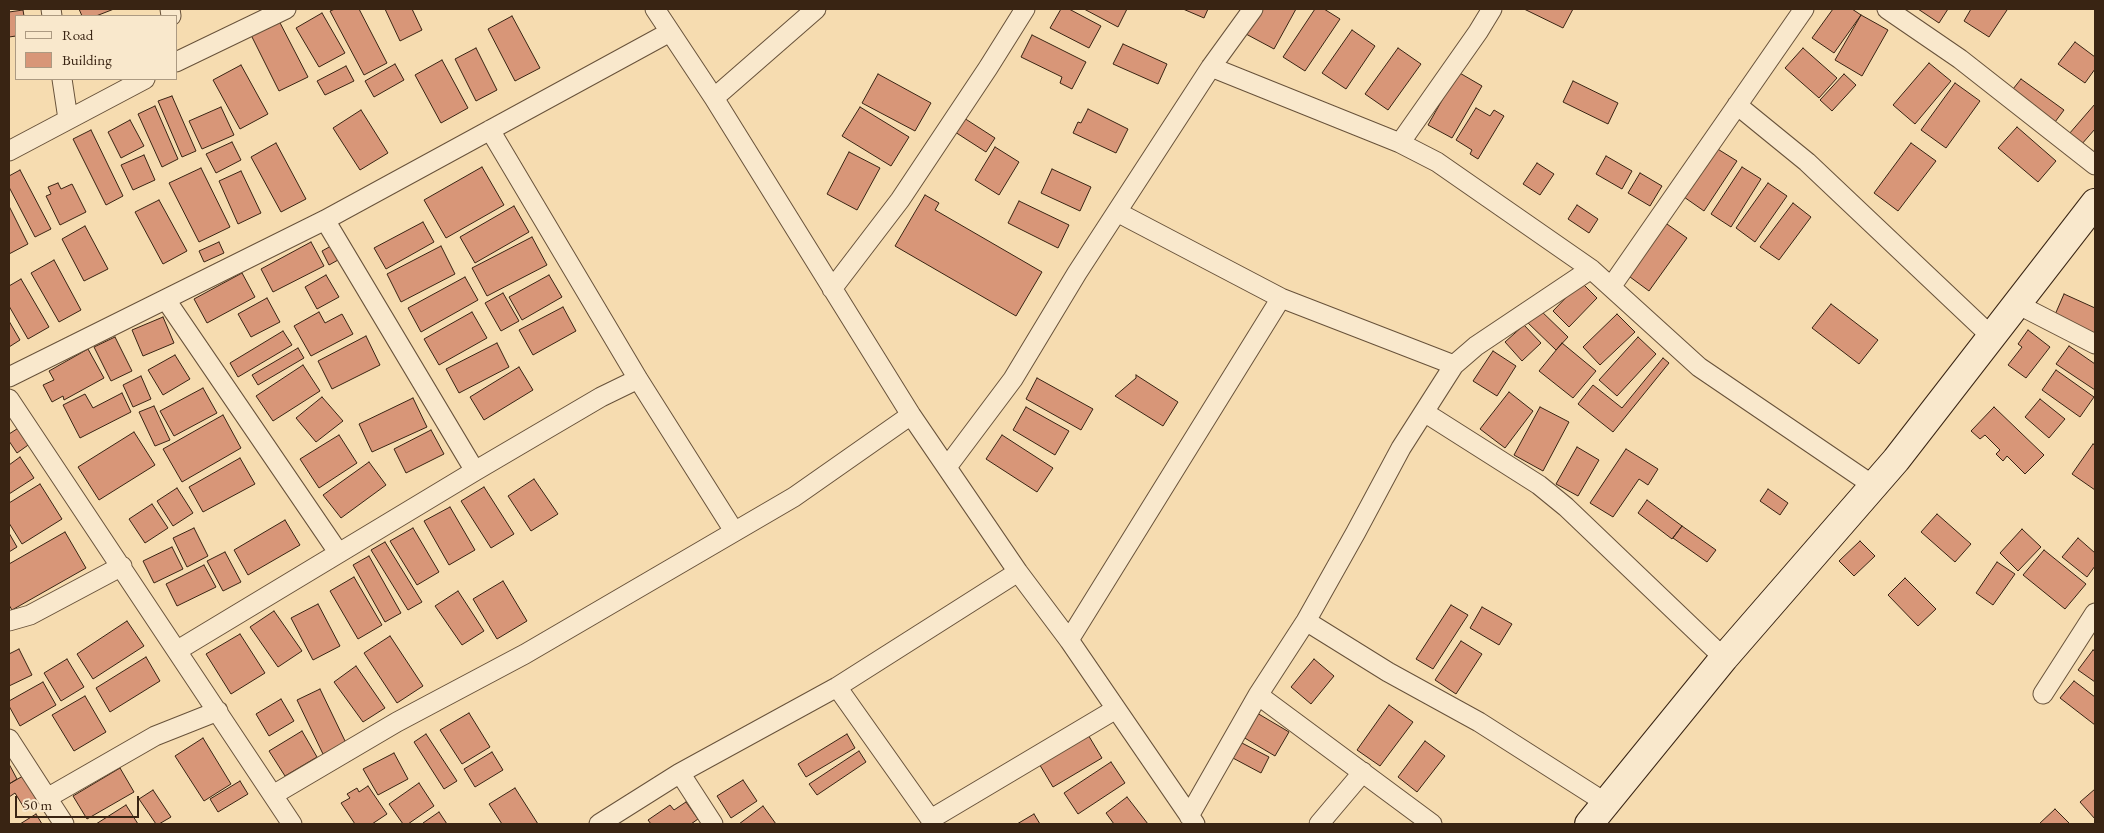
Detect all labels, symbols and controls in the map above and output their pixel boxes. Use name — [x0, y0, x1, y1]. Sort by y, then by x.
legend — [15, 15, 178, 80]
text: Road — [62, 25, 93, 44]
text: Building — [62, 50, 112, 69]
scale bar — [18, 786, 141, 818]
text: 50 m — [23, 795, 52, 814]

